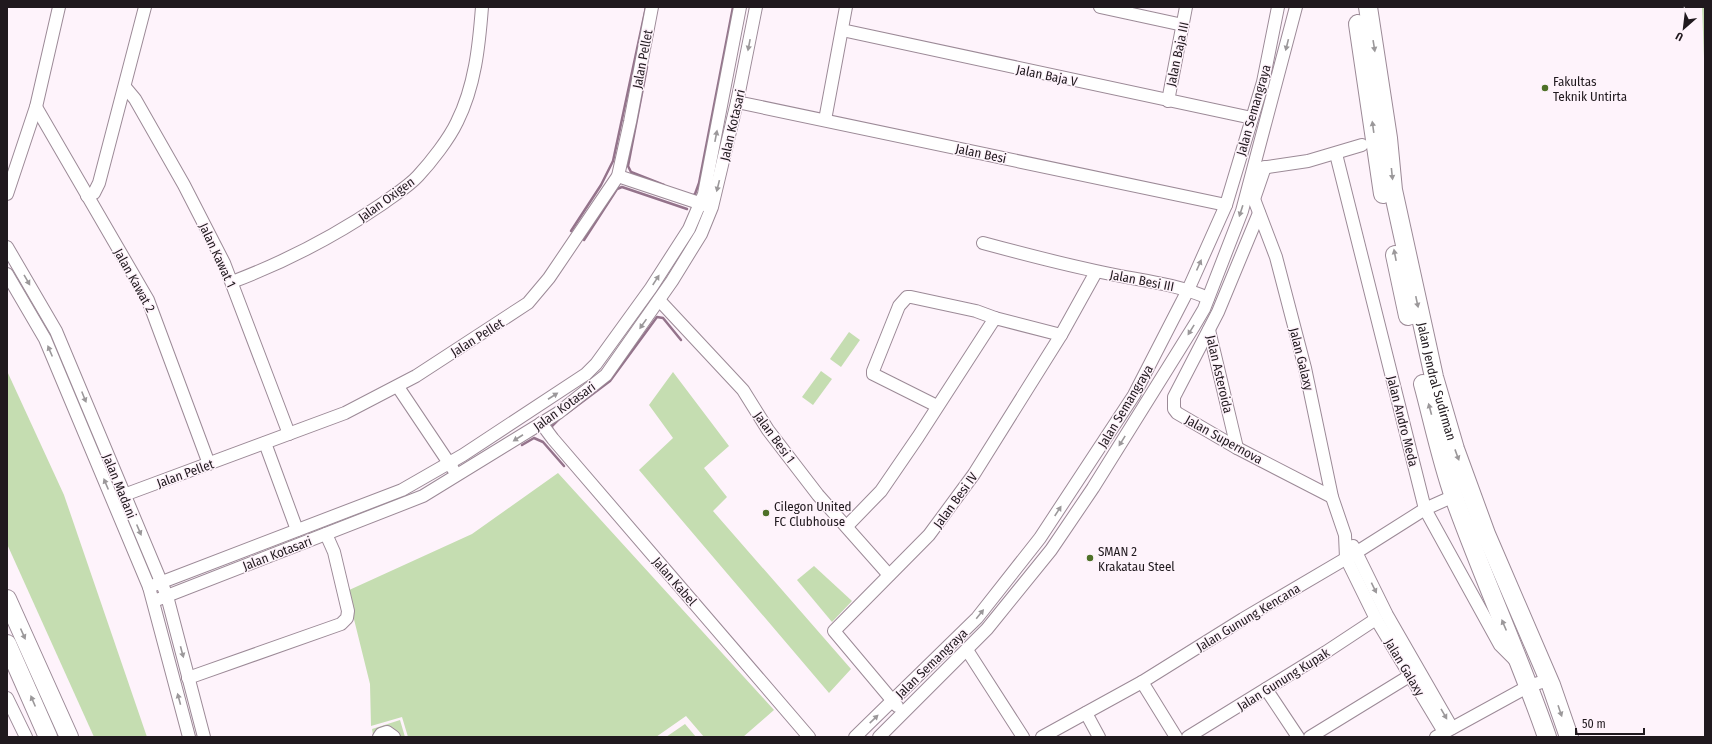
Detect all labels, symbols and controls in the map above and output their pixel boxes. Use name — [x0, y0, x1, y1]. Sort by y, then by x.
north arrow — [1664, 8, 1704, 48]
street label: Jalan Baja III — [1163, 20, 1192, 88]
street label: Jalan Pellet — [629, 28, 656, 90]
text: U — [1674, 29, 1685, 44]
one-way arrow — [745, 39, 751, 51]
one-way arrow — [1283, 39, 1289, 51]
one-way arrow — [1371, 40, 1377, 52]
street label: Jalan Baja V — [1015, 62, 1079, 89]
street label: Jalan Semangraya — [1233, 63, 1274, 157]
place label: Fakultas Teknik Untirta — [1553, 74, 1627, 104]
marker: Fakultas Teknik Untirta — [1540, 83, 1550, 93]
street label: Jalan Kotasari — [717, 88, 748, 162]
one-way arrow — [1370, 121, 1376, 133]
one-way arrow — [713, 130, 719, 142]
street label: Jalan Besi — [954, 141, 1008, 166]
one-way arrow — [1388, 168, 1395, 180]
street label: Jalan Oxigen — [355, 174, 417, 225]
one-way arrow — [715, 180, 721, 192]
one-way arrow — [1238, 205, 1244, 217]
street label: Jalan Kawat 1 — [196, 220, 239, 290]
street label: Jalan Kawat 2 — [111, 246, 158, 315]
one-way arrow — [1391, 249, 1397, 261]
one-way arrow — [1196, 259, 1202, 270]
street label: Jalan Besi III — [1109, 267, 1175, 294]
one-way arrow — [23, 275, 30, 286]
one-way arrow — [652, 275, 660, 285]
one-way arrow — [1415, 296, 1421, 308]
street label: Jalan Pellet — [448, 315, 507, 360]
one-way arrow — [639, 318, 647, 329]
street label: Jalan Jendral Sudirman — [1414, 321, 1459, 442]
one-way arrow — [1188, 325, 1195, 336]
street label: Jalan Galaxy — [1286, 326, 1317, 392]
street label: Jalan Asteroida — [1203, 333, 1236, 415]
one-way arrow — [47, 346, 53, 357]
street label: Jalan Semangraya — [1095, 362, 1156, 450]
street label: Jalan Andro Meda — [1384, 374, 1421, 468]
street label: Jalan Kotasari — [530, 379, 598, 434]
one-way arrow — [81, 392, 87, 404]
one-way arrow — [548, 392, 558, 400]
one-way arrow — [1427, 403, 1433, 415]
street label: Jalan Besi 1 — [751, 409, 798, 466]
street label: Jalan Supernova — [1182, 412, 1265, 467]
one-way arrow — [512, 435, 524, 442]
one-way arrow — [1119, 435, 1126, 447]
one-way arrow — [1454, 449, 1460, 461]
street label: Jalan Madani — [100, 452, 139, 521]
street label: Jalan Pellet — [155, 456, 216, 491]
street label: Jalan Besi IV — [930, 469, 981, 531]
one-way arrow — [102, 478, 109, 490]
place label: Cilegon United FC Clubhouse — [774, 499, 852, 529]
one-way arrow — [1054, 505, 1062, 516]
marker: Cilegon United FC Clubhouse — [761, 508, 771, 518]
one-way arrow — [136, 525, 142, 537]
street label: Jalan Kotasari — [240, 533, 314, 574]
place label: SMAN 2 Krakatau Steel — [1098, 544, 1175, 574]
marker: SMAN 2 Krakatau Steel — [1085, 553, 1095, 563]
street label: Jalan Kabel — [649, 554, 700, 609]
street label: Jalan Gunung Kencana — [1194, 581, 1303, 654]
one-way arrow — [1371, 582, 1377, 593]
one-way arrow — [976, 609, 985, 620]
one-way arrow — [1500, 618, 1506, 630]
street label: Jalan Semangraya — [892, 625, 970, 701]
one-way arrow — [20, 628, 27, 640]
street label: Jalan Galaxy — [1382, 636, 1428, 699]
street label: Jalan Gunung Kupak — [1234, 644, 1333, 714]
one-way arrow — [179, 647, 185, 659]
one-way arrow — [176, 693, 182, 705]
one-way arrow — [29, 695, 35, 707]
one-way arrow — [1557, 706, 1563, 718]
one-way arrow — [1440, 708, 1447, 720]
scale bar — [1576, 710, 1644, 736]
one-way arrow — [869, 714, 879, 724]
text: 50 m — [1582, 717, 1606, 731]

